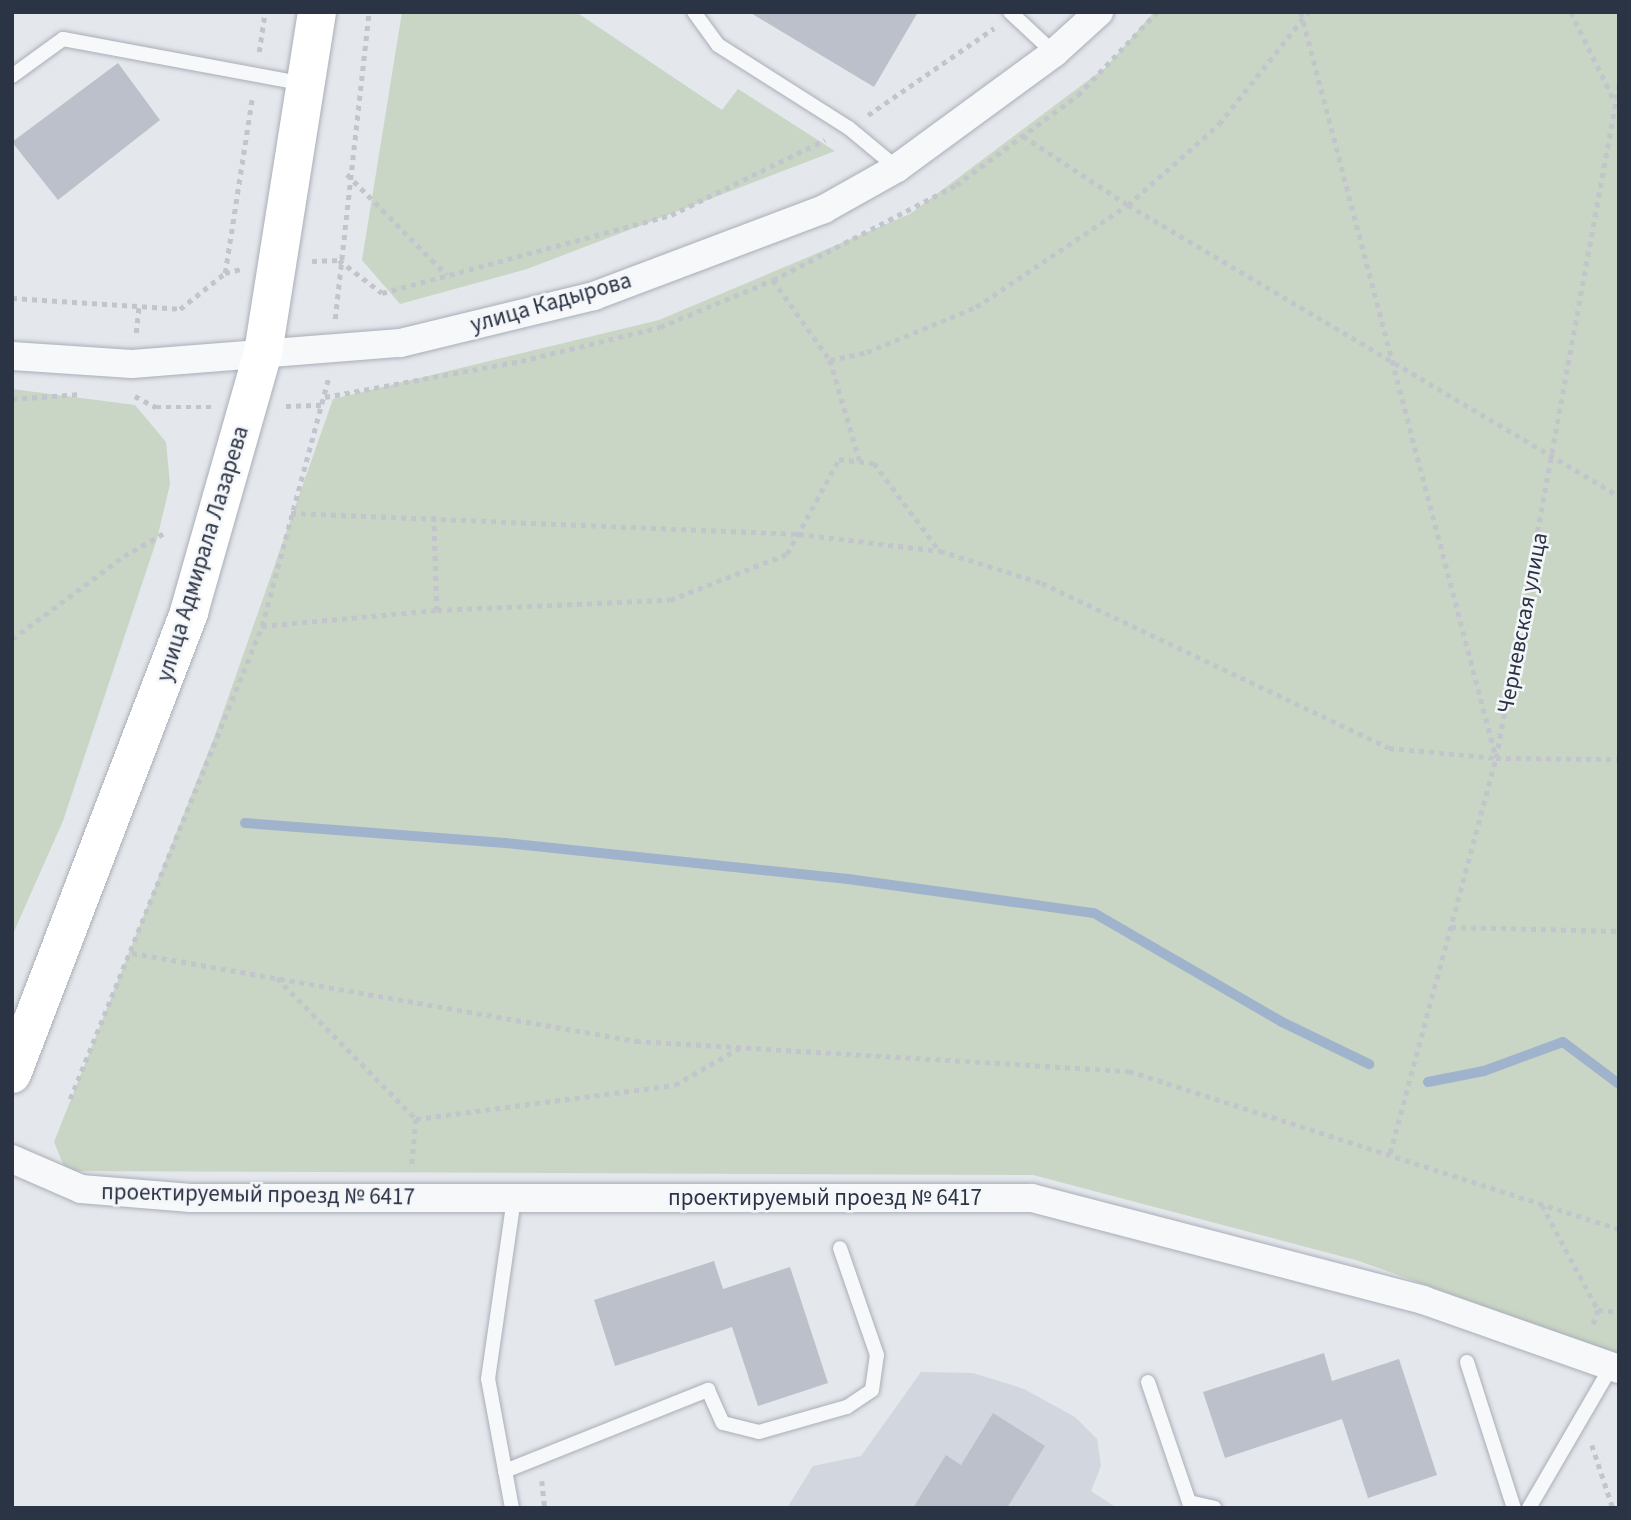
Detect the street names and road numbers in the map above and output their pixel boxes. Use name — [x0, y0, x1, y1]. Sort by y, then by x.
street label: улица Кадырова — [467, 267, 635, 339]
street label: улица Адмирала Лазарева — [151, 423, 255, 685]
street label: Черневская улица — [1492, 530, 1554, 716]
street label: проектируемый проезд № 6417 — [101, 1178, 415, 1212]
street label: проектируемый проезд № 6417 — [668, 1184, 982, 1212]

